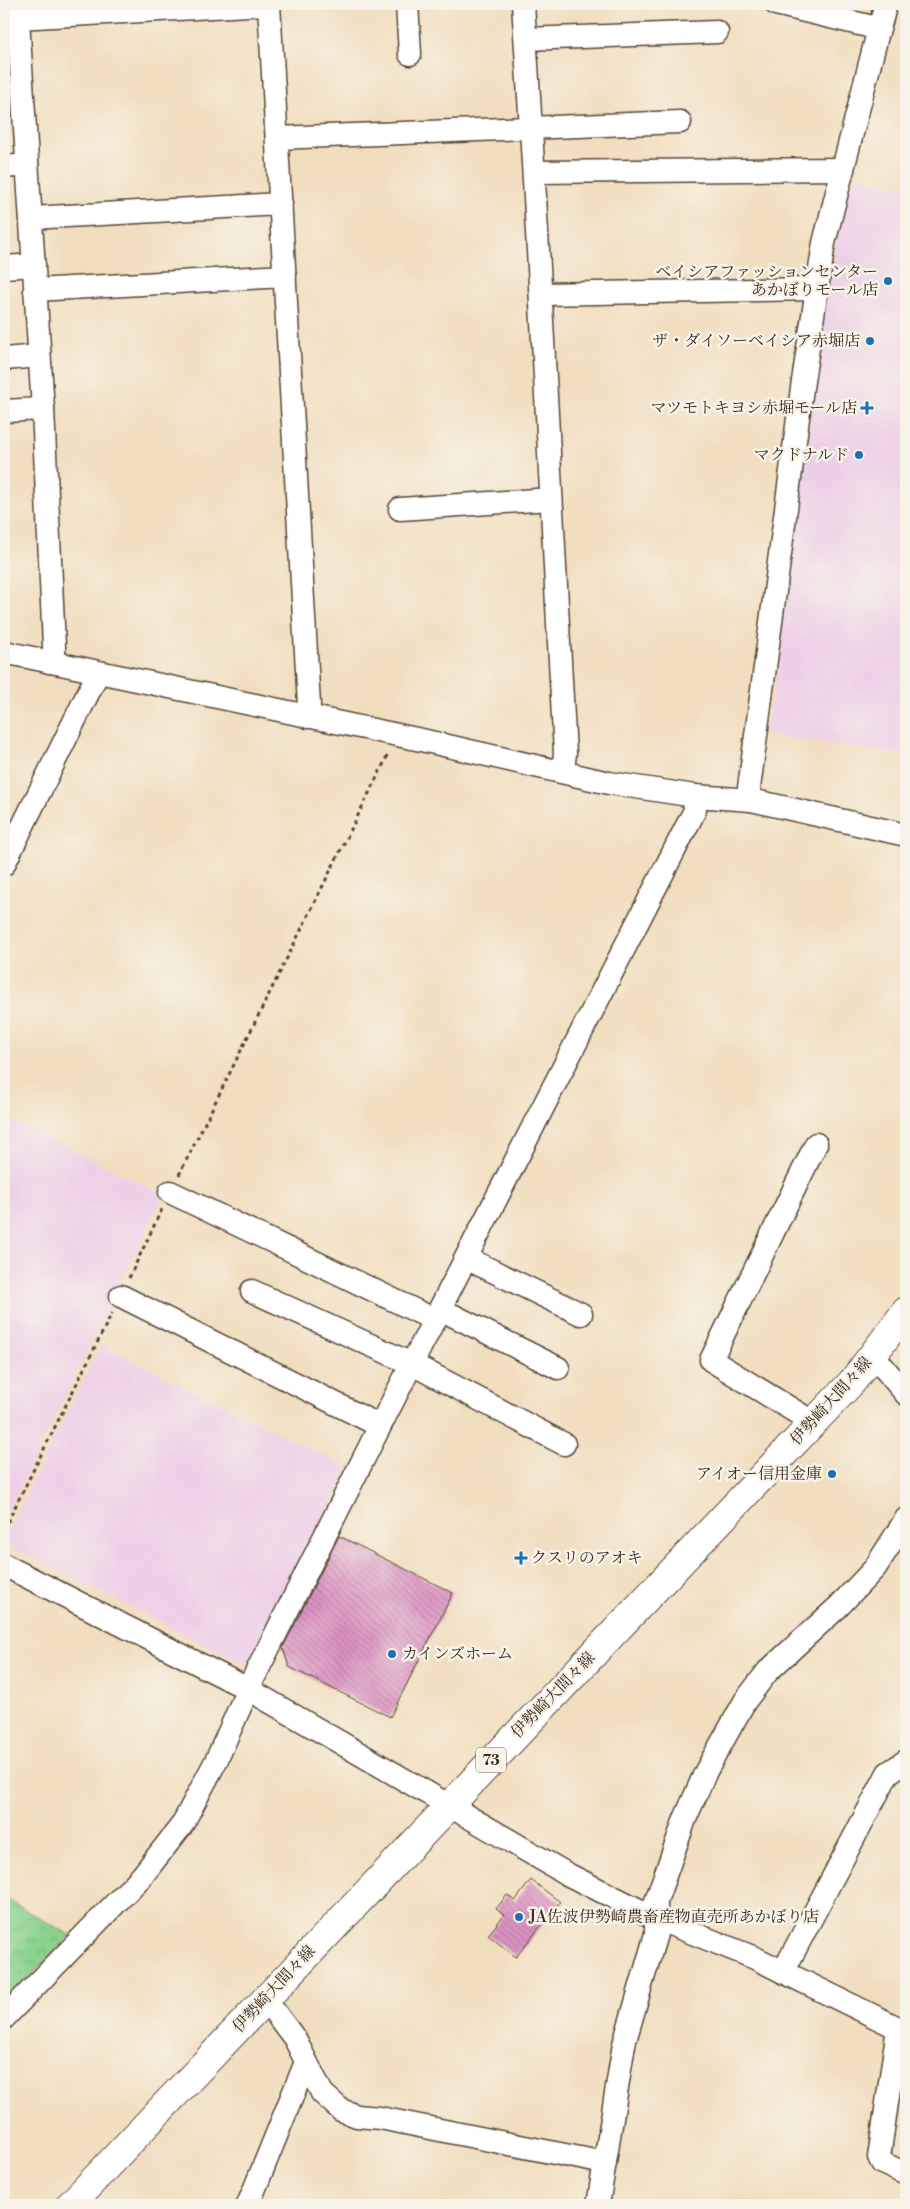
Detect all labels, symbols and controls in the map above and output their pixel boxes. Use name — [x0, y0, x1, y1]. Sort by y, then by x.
place label: ベイシアファッションセンター あかぼりモール店 — [655, 262, 878, 300]
marker: ベイシアファッションセンター あかぼりモール店 — [882, 275, 894, 287]
place label: ザ・ダイソーベイシア赤堀店 — [652, 331, 860, 351]
marker: ザ・ダイソーベイシア赤堀店 — [864, 335, 876, 347]
place label: マツモトキヨシ赤堀モール店 — [650, 398, 857, 418]
marker: マツモトキヨシ赤堀モール店 — [861, 402, 873, 414]
place label: マクドナルド — [754, 445, 849, 465]
marker: マクドナルド — [853, 449, 865, 461]
street label: 伊勢崎大間々線 — [786, 1353, 876, 1449]
place label: アイオー信用金庫 — [696, 1464, 822, 1484]
marker: アイオー信用金庫 — [826, 1468, 838, 1480]
place label: クスリのアオキ — [531, 1548, 643, 1568]
marker: クスリのアオキ — [515, 1552, 527, 1564]
place label: カインズホーム — [402, 1644, 513, 1664]
marker: カインズホーム — [386, 1648, 398, 1660]
street label: 伊勢崎大間々線 — [507, 1648, 599, 1742]
road number: 73 — [476, 1748, 506, 1772]
place label: JA佐波伊勢崎農畜産物直売所あかぼり店 — [528, 1907, 819, 1927]
marker: JA佐波伊勢崎農畜産物直売所あかぼり店 — [513, 1911, 525, 1923]
street label: 伊勢崎大間々線 — [228, 1941, 320, 2037]

